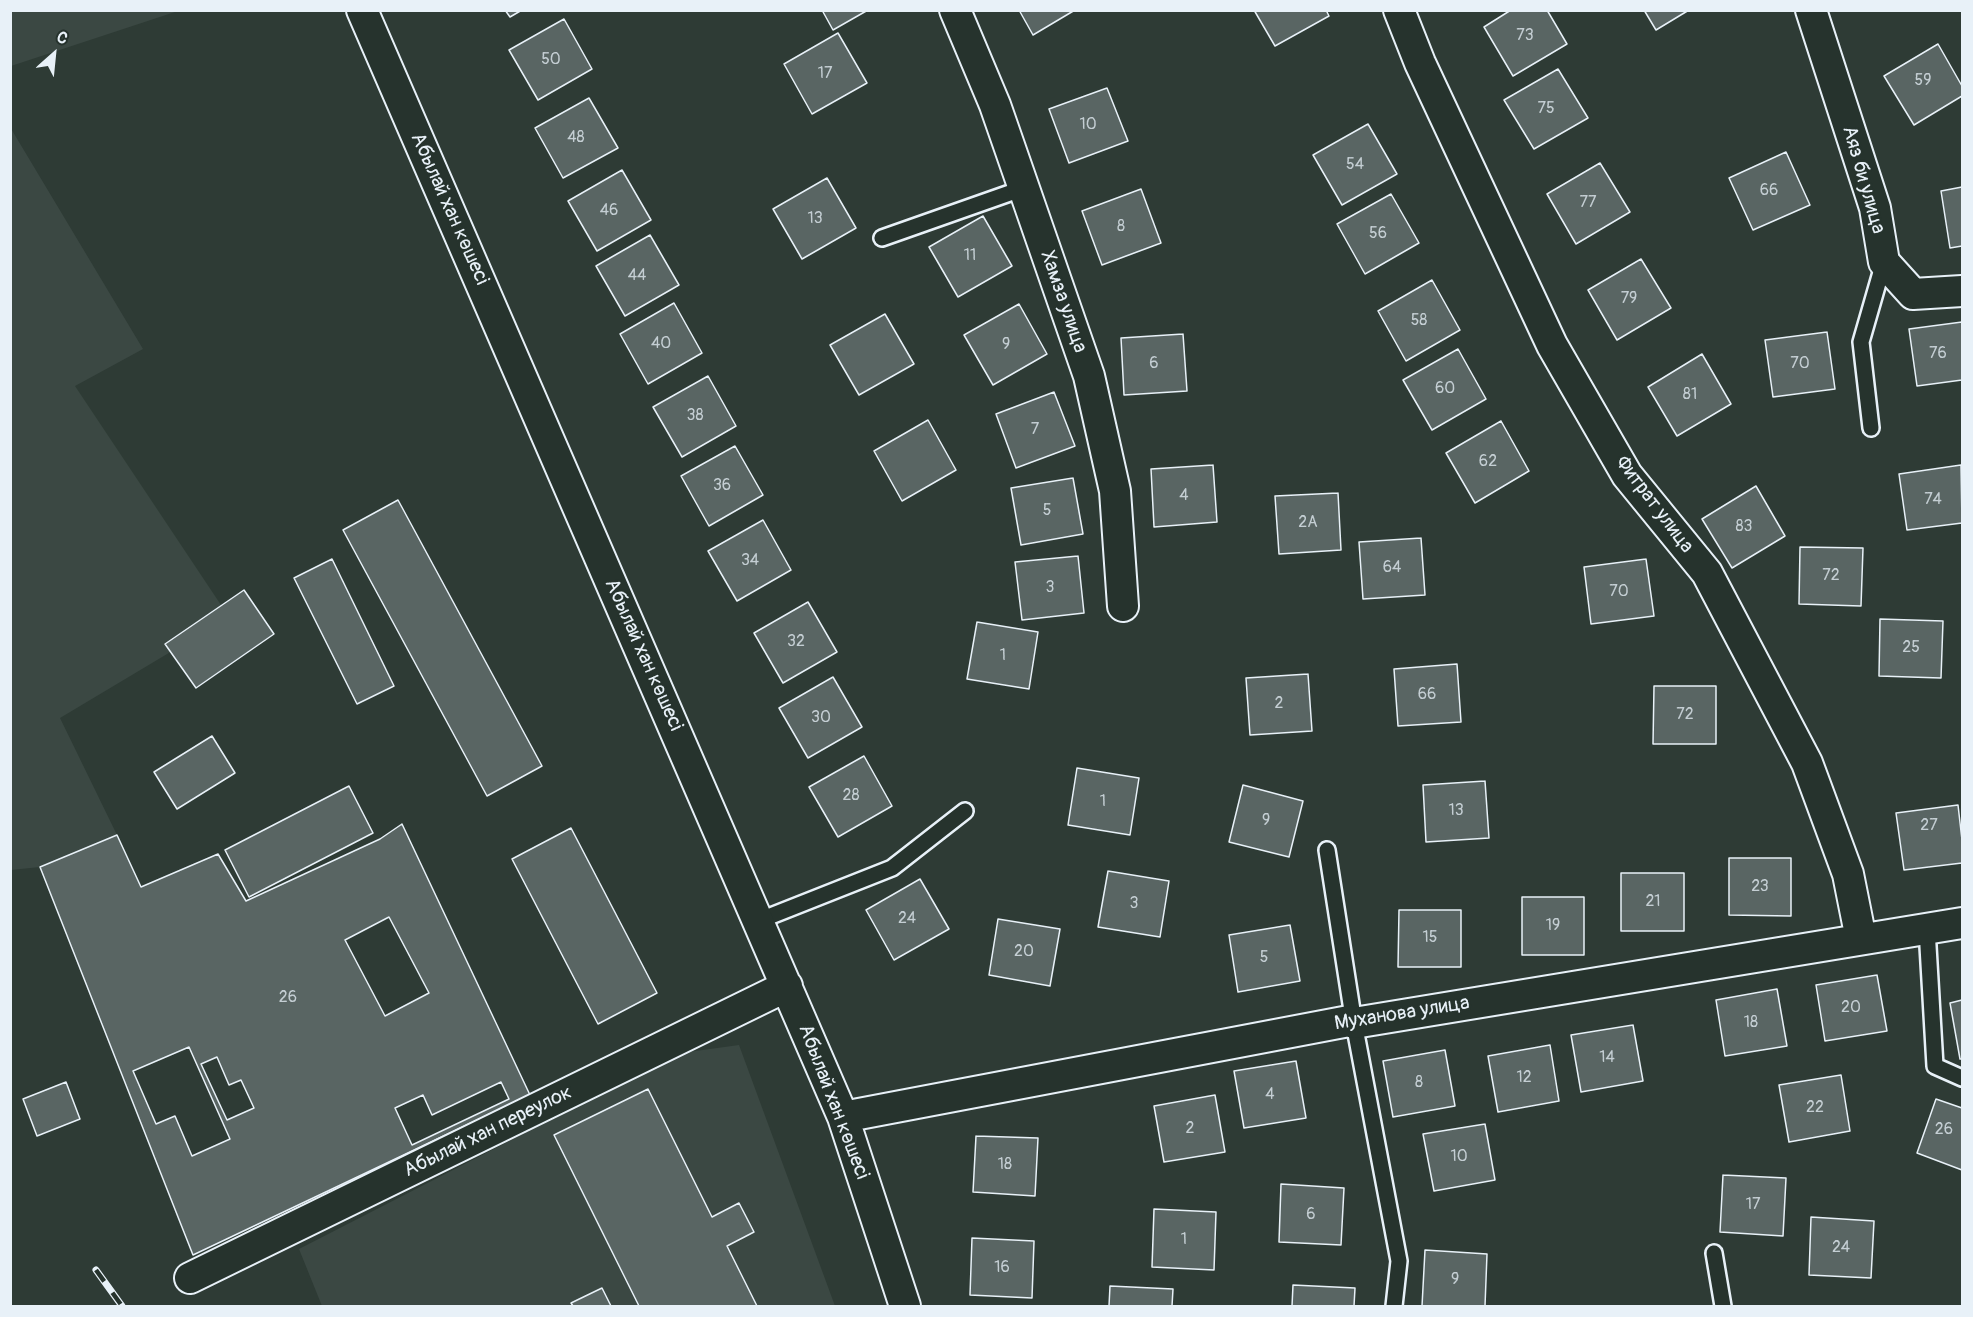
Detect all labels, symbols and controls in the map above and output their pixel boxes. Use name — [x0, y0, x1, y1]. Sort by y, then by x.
north arrow — [24, 24, 84, 84]
house number: 73 — [1516, 26, 1534, 46]
text: С — [53, 27, 71, 49]
house number: 50 — [541, 50, 561, 70]
house number: 17 — [818, 64, 832, 84]
house number: 59 — [1915, 71, 1931, 91]
house number: 75 — [1537, 99, 1555, 119]
house number: 10 — [1079, 115, 1097, 135]
street label: Аяз би улица — [1836, 123, 1890, 237]
house number: 48 — [567, 128, 585, 148]
street label: Абылай хан көшесі — [405, 129, 493, 289]
house number: 54 — [1346, 155, 1364, 175]
house number: 66 — [1760, 181, 1778, 201]
house number: 77 — [1580, 193, 1596, 213]
house number: 46 — [600, 201, 618, 221]
house number: 13 — [807, 209, 823, 229]
house number: 8 — [1117, 217, 1125, 237]
house number: 56 — [1369, 224, 1387, 244]
house number: 11 — [964, 246, 976, 266]
street label: Хамза улица — [1034, 248, 1092, 356]
house number: 44 — [628, 266, 646, 286]
house number: 79 — [1621, 289, 1637, 309]
house number: 58 — [1411, 311, 1427, 331]
house number: 40 — [651, 334, 671, 354]
house number: 9 — [1002, 335, 1010, 355]
house number: 76 — [1929, 344, 1947, 364]
house number: 6 — [1149, 354, 1159, 374]
house number: 70 — [1790, 354, 1810, 374]
house number: 60 — [1435, 379, 1455, 399]
house number: 81 — [1683, 385, 1697, 405]
house number: 38 — [687, 406, 703, 426]
house number: 7 — [1031, 420, 1039, 440]
house number: 62 — [1479, 452, 1497, 472]
street label: Фитрат улица — [1610, 452, 1698, 558]
house number: 36 — [713, 476, 731, 496]
house number: 4 — [1179, 486, 1189, 506]
house number: 74 — [1924, 490, 1942, 510]
house number: 5 — [1043, 501, 1051, 521]
house number: 2А — [1298, 513, 1318, 533]
house number: 83 — [1736, 517, 1752, 537]
house number: 34 — [741, 551, 759, 571]
house number: 64 — [1383, 558, 1401, 578]
house number: 72 — [1822, 566, 1840, 586]
street label: Абылай хан көшесі — [599, 575, 687, 735]
house number: 3 — [1046, 578, 1054, 598]
house number: 70 — [1609, 582, 1629, 602]
house number: 32 — [787, 632, 805, 652]
house number: 25 — [1902, 638, 1920, 658]
house number: 1 — [1000, 646, 1006, 666]
house number: 66 — [1418, 685, 1436, 705]
house number: 2 — [1275, 694, 1283, 714]
house number: 72 — [1676, 705, 1694, 725]
house number: 30 — [811, 708, 831, 728]
house number: 28 — [842, 786, 860, 806]
house number: 1 — [1100, 792, 1106, 812]
house number: 13 — [1448, 801, 1464, 821]
house number: 9 — [1262, 811, 1270, 831]
house number: 27 — [1920, 816, 1938, 836]
house number: 23 — [1751, 877, 1769, 897]
house number: 21 — [1645, 892, 1661, 912]
house number: 3 — [1130, 894, 1138, 914]
house number: 24 — [898, 909, 916, 929]
house number: 19 — [1546, 916, 1560, 936]
house number: 15 — [1423, 928, 1437, 948]
house number: 20 — [1014, 942, 1034, 962]
house number: 5 — [1260, 948, 1268, 968]
house number: 26 — [279, 988, 297, 1008]
street label: Муханова улица — [1333, 991, 1471, 1037]
house number: 20 — [1841, 998, 1861, 1018]
house number: 18 — [1744, 1013, 1758, 1033]
street label: Абылай хан көшесі — [792, 1021, 874, 1183]
house number: 14 — [1599, 1048, 1615, 1068]
house number: 12 — [1516, 1068, 1532, 1088]
house number: 8 — [1415, 1073, 1423, 1093]
street label: Абылай хан переулок — [400, 1081, 576, 1183]
house number: 4 — [1265, 1085, 1275, 1105]
house number: 22 — [1806, 1098, 1824, 1118]
house number: 2 — [1186, 1119, 1194, 1139]
house number: 26 — [1935, 1120, 1953, 1140]
house number: 10 — [1450, 1147, 1468, 1167]
house number: 18 — [998, 1155, 1012, 1175]
house number: 17 — [1746, 1195, 1760, 1215]
house number: 6 — [1306, 1205, 1316, 1225]
house number: 1 — [1181, 1230, 1187, 1250]
house number: 24 — [1832, 1238, 1850, 1258]
house number: 16 — [994, 1258, 1010, 1278]
house number: 9 — [1451, 1270, 1459, 1290]

